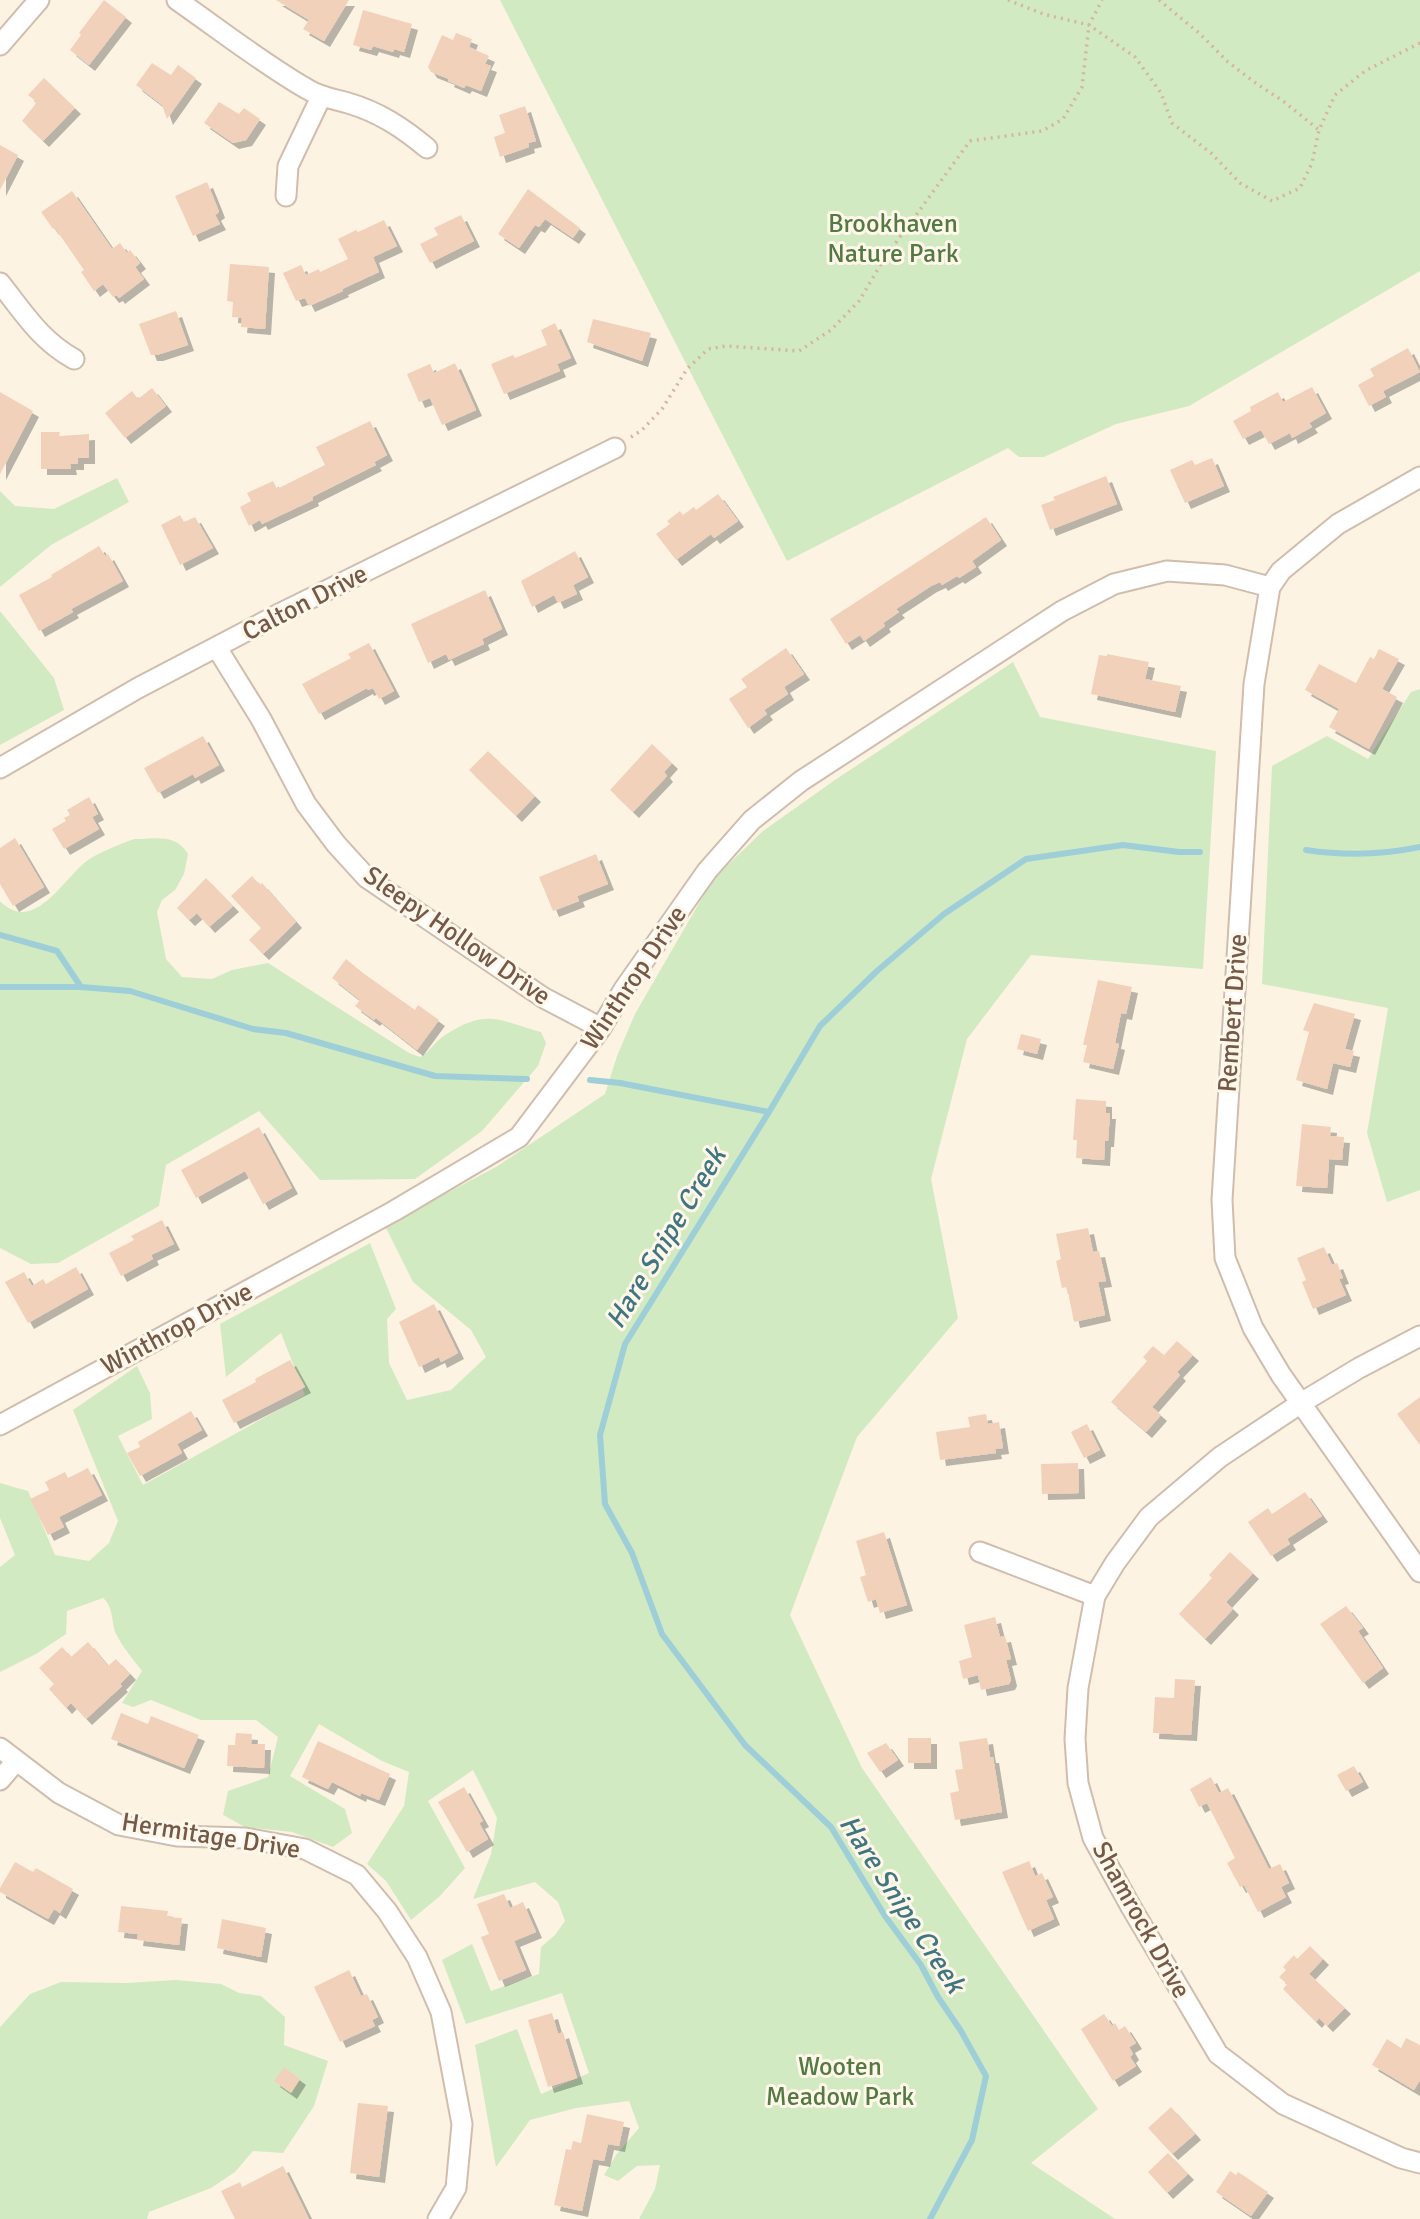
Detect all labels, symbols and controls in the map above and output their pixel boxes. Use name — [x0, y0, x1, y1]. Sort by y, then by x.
park label: Brookhaven Nature Park — [827, 208, 959, 270]
street label: Calton Drive — [237, 558, 373, 648]
street label: Sleepy Hollow Drive — [357, 859, 557, 1013]
street label: Winthrop Drive — [574, 900, 694, 1056]
street label: Rembert Drive — [1211, 933, 1255, 1093]
water label: Hare Snipe Creek — [599, 1139, 735, 1335]
street label: Winthrop Drive — [96, 1276, 258, 1382]
street label: Hermitage Drive — [119, 1806, 303, 1866]
water label: Hare Snipe Creek — [832, 1809, 974, 2002]
street label: Shamrock Drive — [1085, 1836, 1197, 2004]
park label: Wooten Meadow Park — [766, 2051, 914, 2113]

